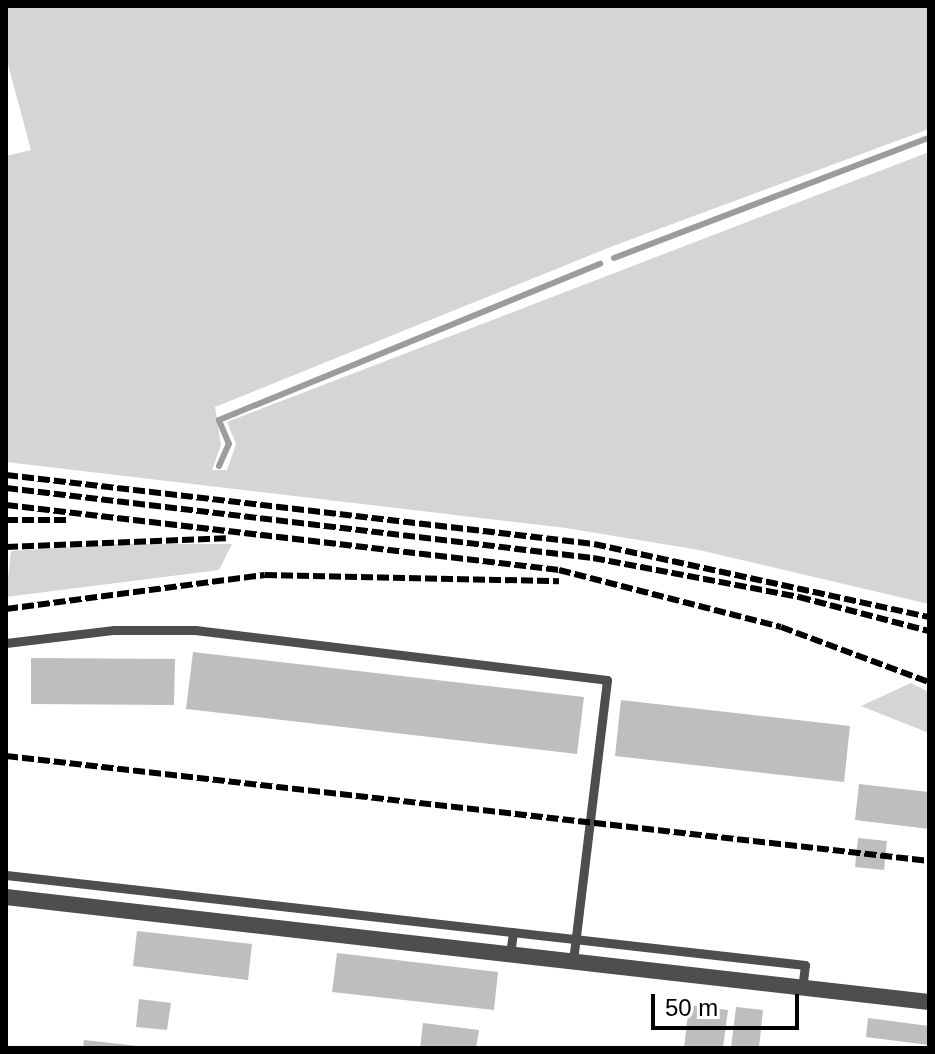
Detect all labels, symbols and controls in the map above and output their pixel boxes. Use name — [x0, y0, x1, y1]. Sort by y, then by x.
scale bar — [655, 978, 803, 1028]
text: 50 m — [665, 994, 718, 1021]

